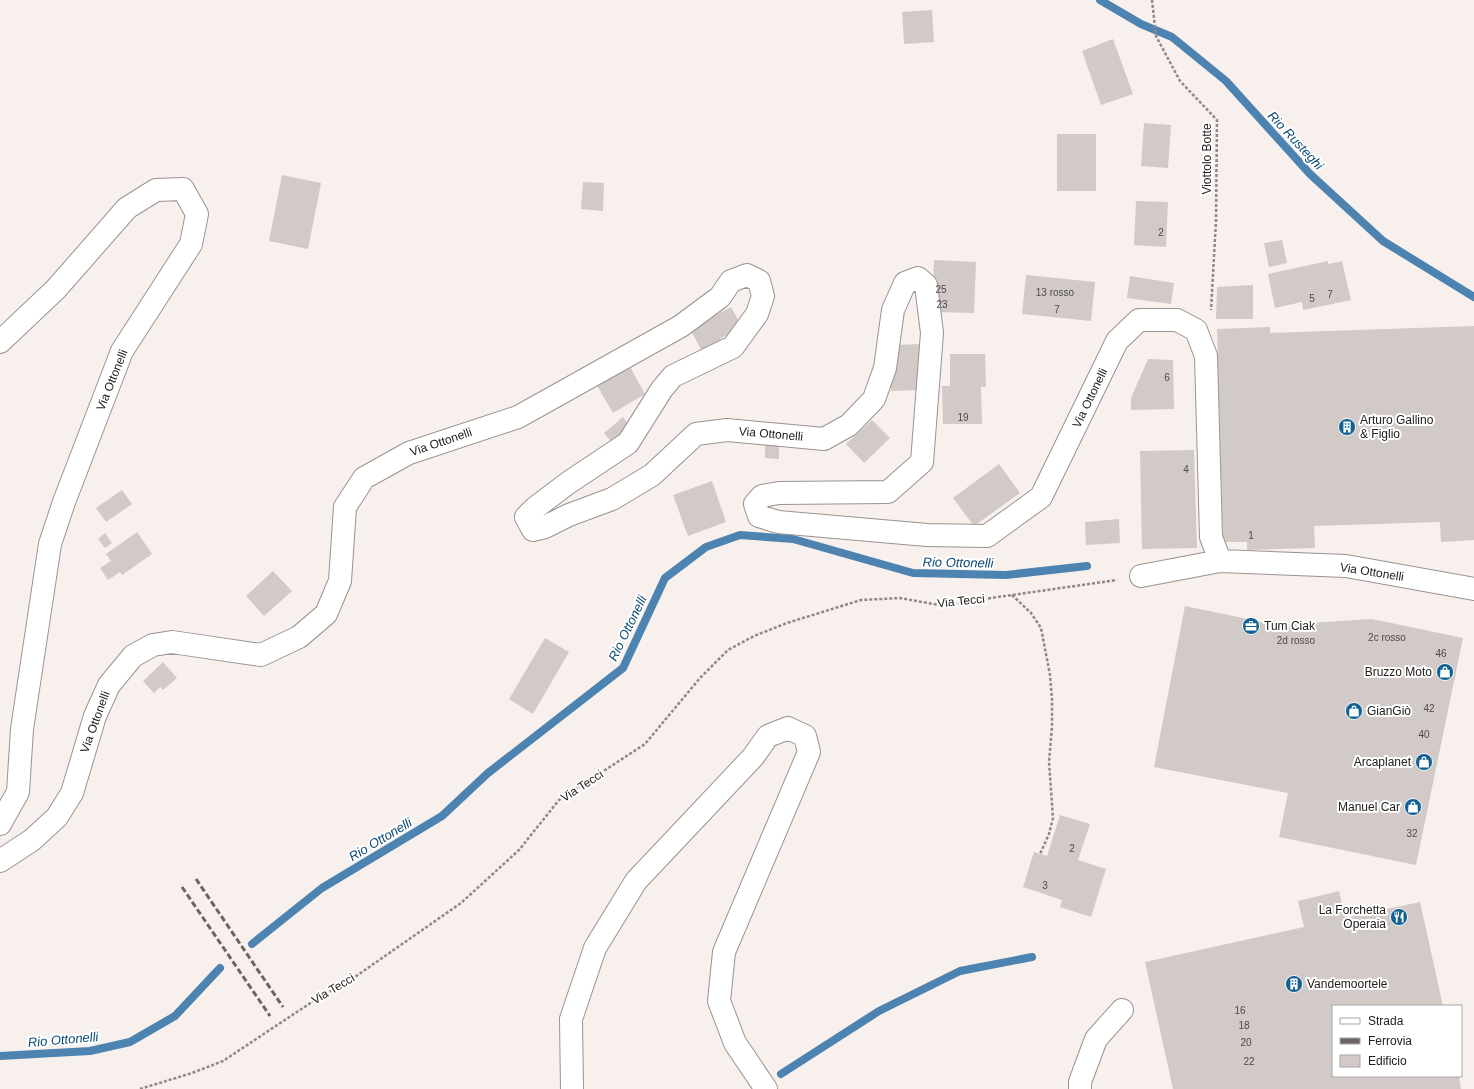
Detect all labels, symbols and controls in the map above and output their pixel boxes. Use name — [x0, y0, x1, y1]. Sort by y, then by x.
water label: Rio Rusteghi — [1265, 108, 1327, 173]
street label: Viottolo Botte — [1200, 123, 1214, 195]
house number: 2 — [1158, 227, 1164, 238]
house number: 25 — [935, 284, 947, 295]
house number: 13 rosso — [1036, 287, 1075, 298]
house number: 7 — [1327, 289, 1333, 300]
house number: 5 — [1309, 293, 1315, 304]
house number: 23 — [936, 299, 948, 310]
house number: 7 — [1054, 304, 1060, 315]
street label: Via Ottonelli — [93, 347, 131, 413]
street label: Via Ottonelli — [1070, 366, 1110, 430]
house number: 6 — [1164, 372, 1170, 383]
house number: 19 — [957, 412, 969, 423]
place label: Arturo Gallino & Figlio — [1360, 413, 1434, 441]
building icon: Arturo Gallino & Figlio — [1337, 417, 1357, 437]
street label: Via Ottonelli — [738, 424, 804, 444]
street label: Via Ottonelli — [408, 425, 474, 459]
house number: 4 — [1183, 464, 1189, 475]
house number: 1 — [1248, 530, 1254, 541]
water label: Rio Ottonelli — [922, 554, 995, 571]
street label: Via Ottonelli — [1339, 560, 1405, 584]
water label: Rio Ottonelli — [605, 592, 650, 663]
street label: Via Tecci — [937, 592, 985, 610]
office icon: Tum Ciak — [1241, 616, 1261, 636]
place label: Tum Ciak — [1264, 619, 1316, 633]
house number: 2c rosso — [1368, 632, 1406, 643]
house number: 2d rosso — [1277, 635, 1316, 646]
house number: 46 — [1435, 648, 1447, 659]
shop icon: Bruzzo Moto — [1435, 662, 1455, 682]
place label: Bruzzo Moto — [1365, 665, 1432, 679]
street label: Via Ottonelli — [77, 689, 113, 755]
shop icon: GianGiò — [1344, 701, 1364, 721]
house number: 42 — [1423, 703, 1435, 714]
place label: GianGiò — [1367, 704, 1411, 718]
house number: 40 — [1418, 729, 1430, 740]
shop icon: Arcaplanet — [1414, 752, 1434, 772]
place label: Arcaplanet — [1354, 755, 1412, 769]
street label: Via Tecci — [558, 767, 606, 805]
shop icon: Manuel Car — [1403, 797, 1423, 817]
place label: Manuel Car — [1338, 800, 1400, 814]
water label: Rio Ottonelli — [346, 814, 415, 864]
house number: 32 — [1406, 828, 1418, 839]
house number: 2 — [1069, 843, 1075, 854]
house number: 3 — [1042, 880, 1048, 891]
place label: La Forchetta Operaia — [1319, 903, 1386, 931]
restaurant icon: La Forchetta Operaia — [1389, 907, 1409, 927]
street label: Via Tecci — [309, 971, 357, 1007]
building icon: Vandemoortele — [1284, 974, 1304, 994]
place label: Vandemoortele — [1307, 977, 1388, 991]
house number: 16 — [1234, 1005, 1246, 1016]
legend — [1332, 1005, 1462, 1077]
text: Strada — [1368, 1014, 1404, 1028]
house number: 18 — [1238, 1020, 1250, 1031]
water label: Rio Ottonelli — [27, 1029, 100, 1050]
text: Ferrovia — [1368, 1034, 1412, 1048]
house number: 20 — [1240, 1037, 1252, 1048]
text: Edificio — [1368, 1054, 1407, 1068]
house number: 22 — [1243, 1056, 1255, 1067]

